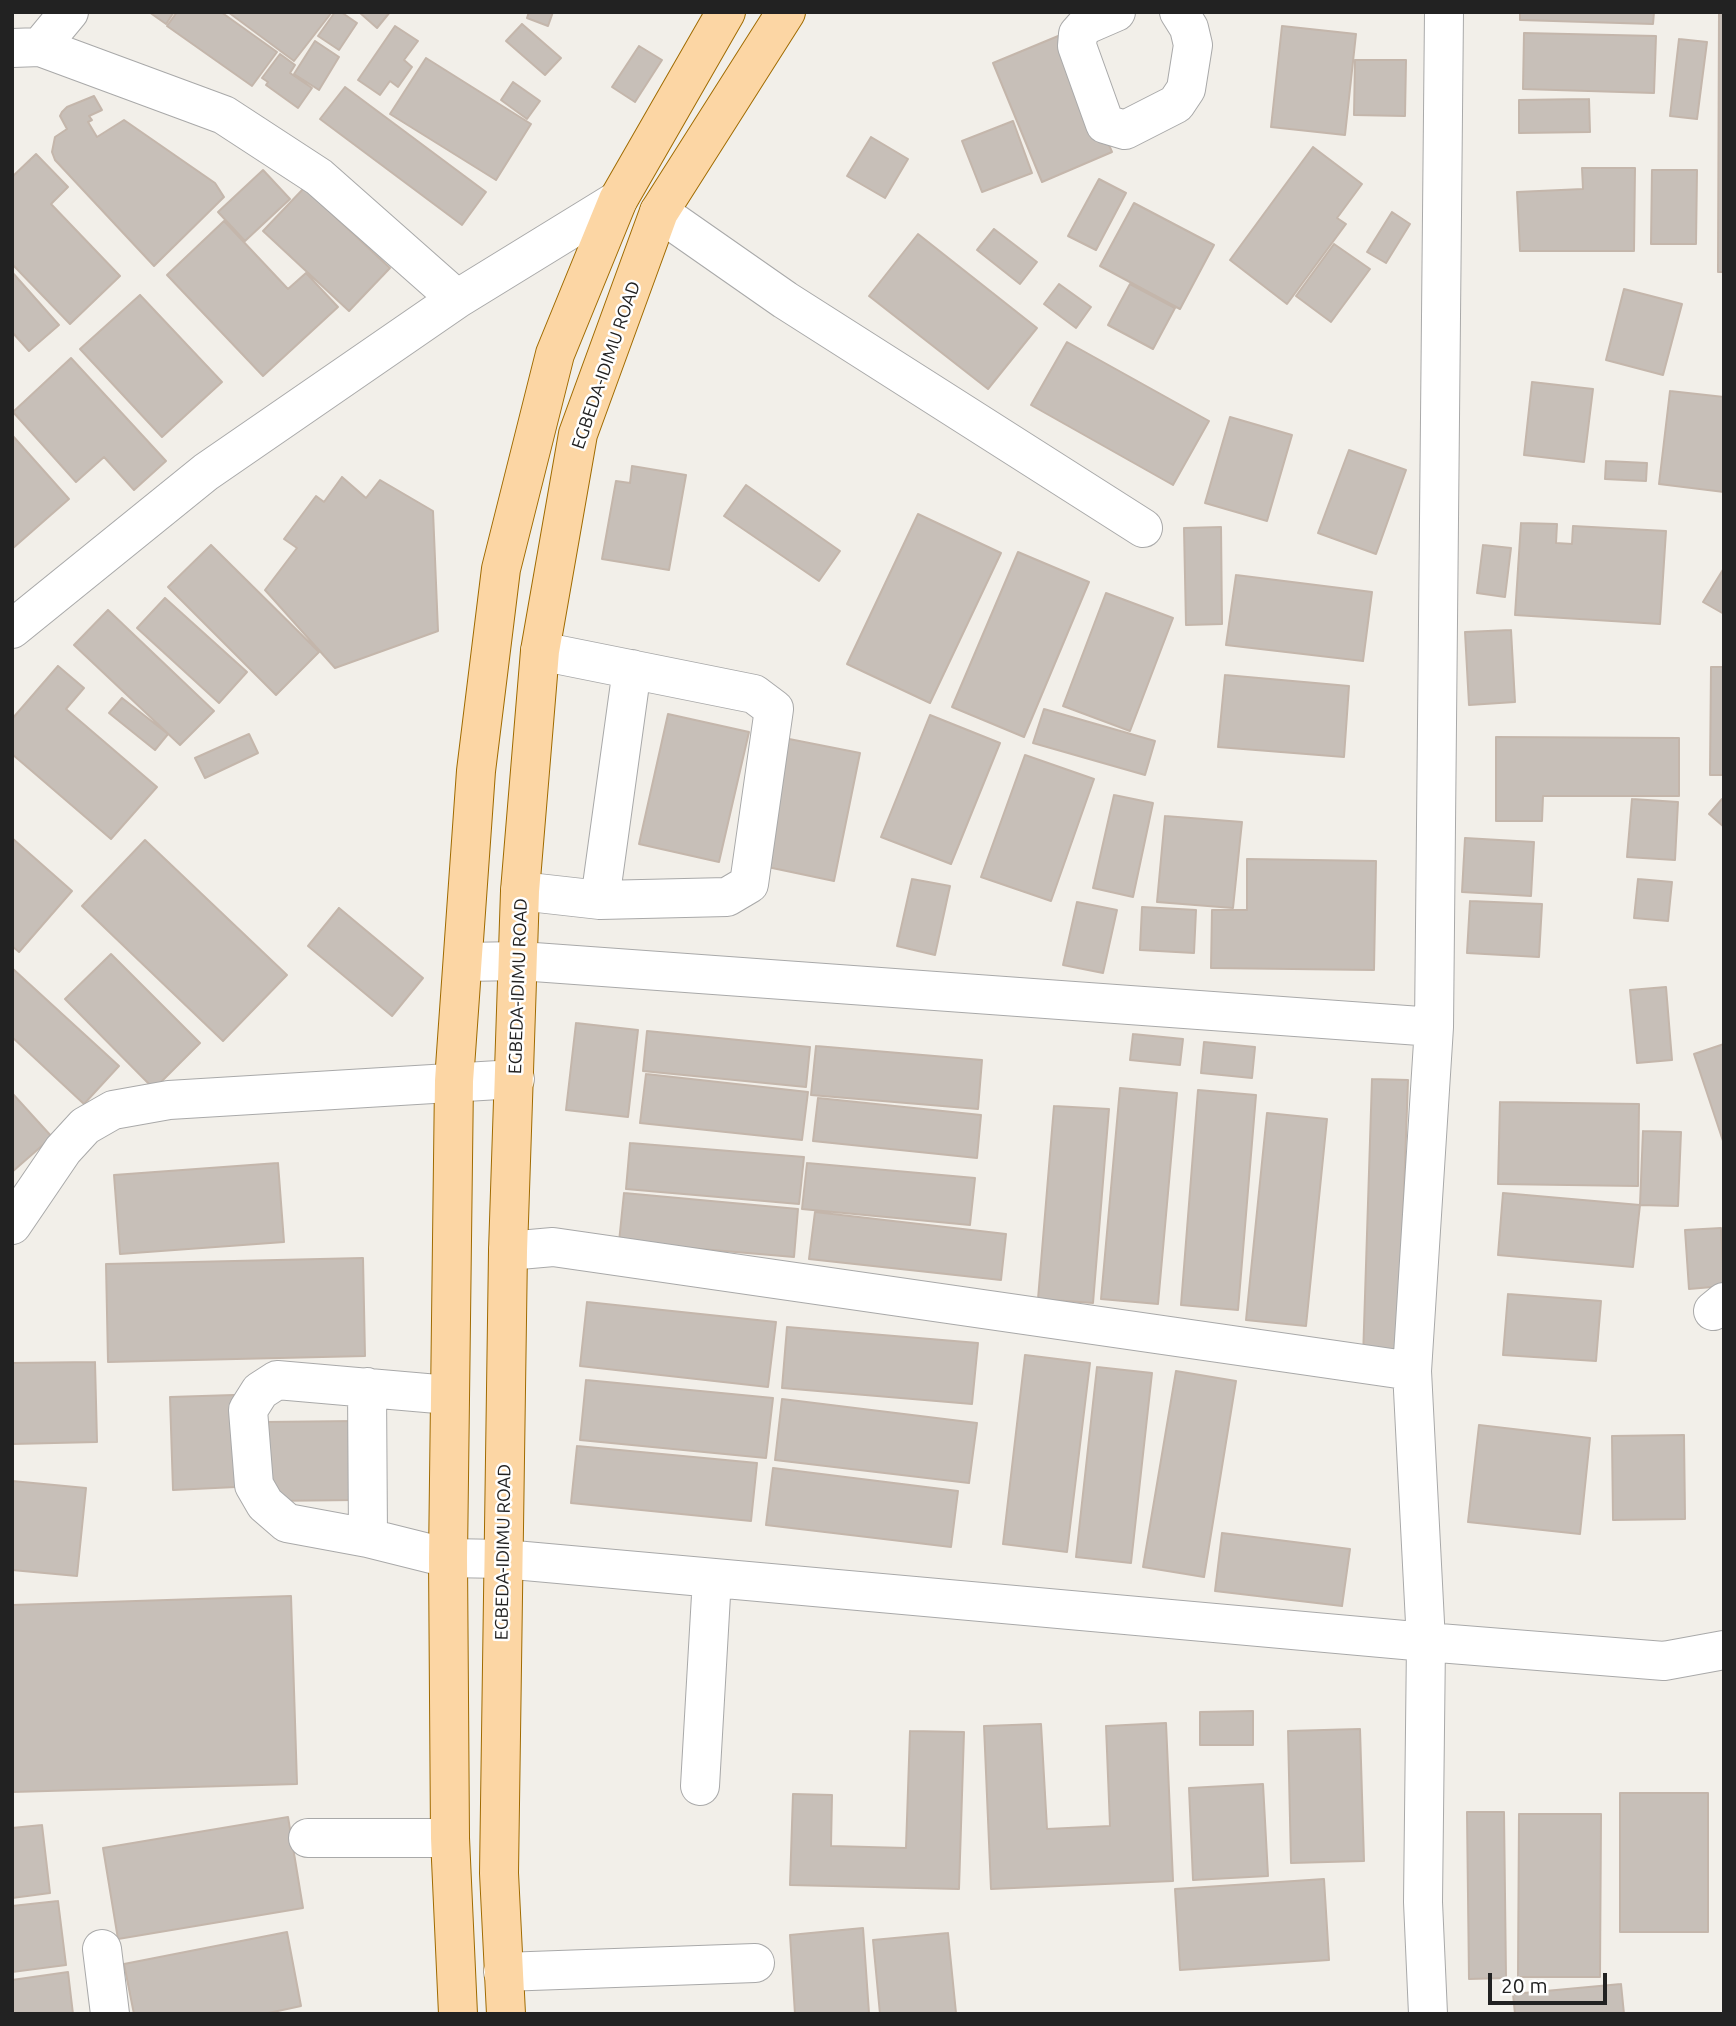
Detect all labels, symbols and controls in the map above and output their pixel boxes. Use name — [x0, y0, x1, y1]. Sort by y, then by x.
street label: EGBEDA-IDIMU ROAD — [567, 278, 645, 452]
street label: EGBEDA-IDIMU ROAD — [504, 898, 532, 1074]
street label: EGBEDA-IDIMU ROAD — [491, 1464, 515, 1640]
scale bar — [1491, 1960, 1610, 2004]
text: 20 m — [1501, 1973, 1548, 1997]

